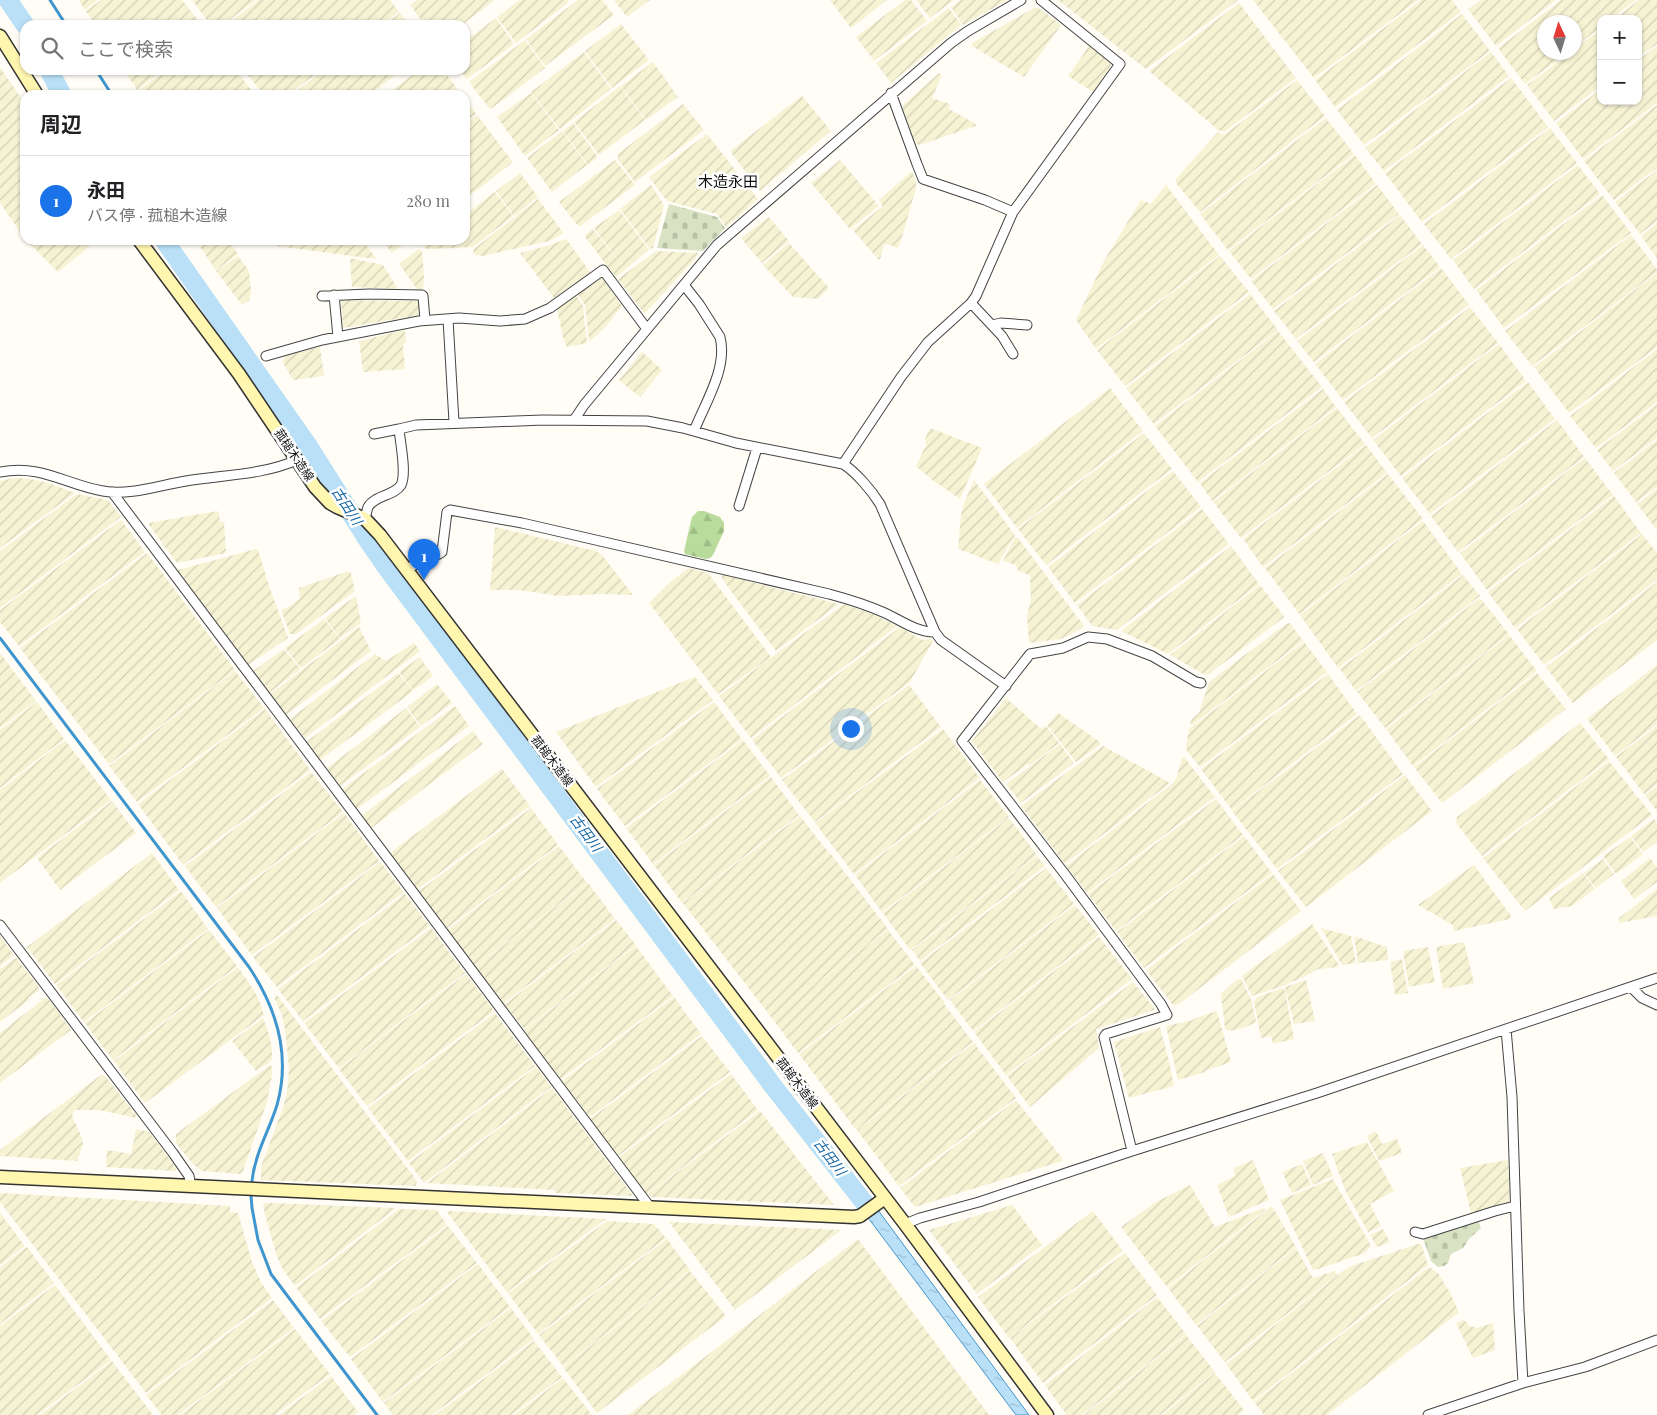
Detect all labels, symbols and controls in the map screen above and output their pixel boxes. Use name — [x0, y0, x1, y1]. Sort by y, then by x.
north arrow — [1537, 15, 1582, 60]
map controls — [1597, 15, 1642, 105]
button: + — [1597, 15, 1642, 60]
search box — [20, 20, 470, 75]
icon: search — [38, 34, 66, 62]
text: ここで検索 — [78, 35, 173, 61]
button: − — [1597, 60, 1642, 105]
text: 周辺 — [40, 109, 82, 137]
district label: 木造永田 — [698, 171, 758, 191]
text: 永田 — [87, 176, 125, 202]
text: 1 — [53, 190, 59, 211]
text: 280 m — [406, 190, 450, 211]
text: バス停 · 菰槌木造線 — [87, 204, 227, 225]
street label: 菰槌木造線 — [271, 425, 318, 484]
water label: 古田川 — [328, 483, 368, 530]
pin: 1 — [408, 539, 440, 580]
your location — [838, 716, 864, 742]
street label: 菰槌木造線 — [528, 732, 577, 789]
water label: 古田川 — [566, 810, 608, 857]
street label: 菰槌木造線 — [773, 1054, 822, 1111]
water label: 古田川 — [810, 1134, 852, 1181]

